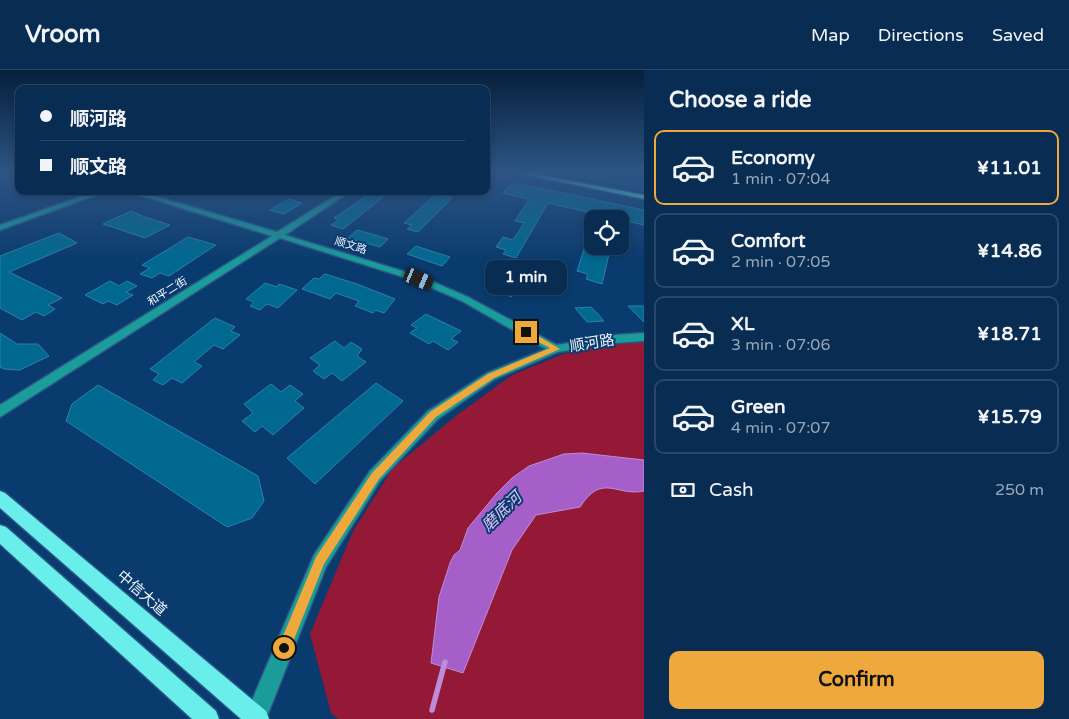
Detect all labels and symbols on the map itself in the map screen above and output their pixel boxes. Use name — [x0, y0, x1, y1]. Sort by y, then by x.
street label: 顺文路 — [333, 234, 369, 257]
callout: 1 min — [485, 260, 567, 294]
car — [402, 266, 435, 292]
street label: 和平二街 — [145, 274, 189, 309]
route end — [515, 321, 537, 343]
street label: 顺河路 — [568, 331, 616, 355]
water label: 磨底河 — [477, 486, 528, 536]
street label: 中信大道 — [113, 567, 171, 619]
route start — [273, 637, 295, 659]

